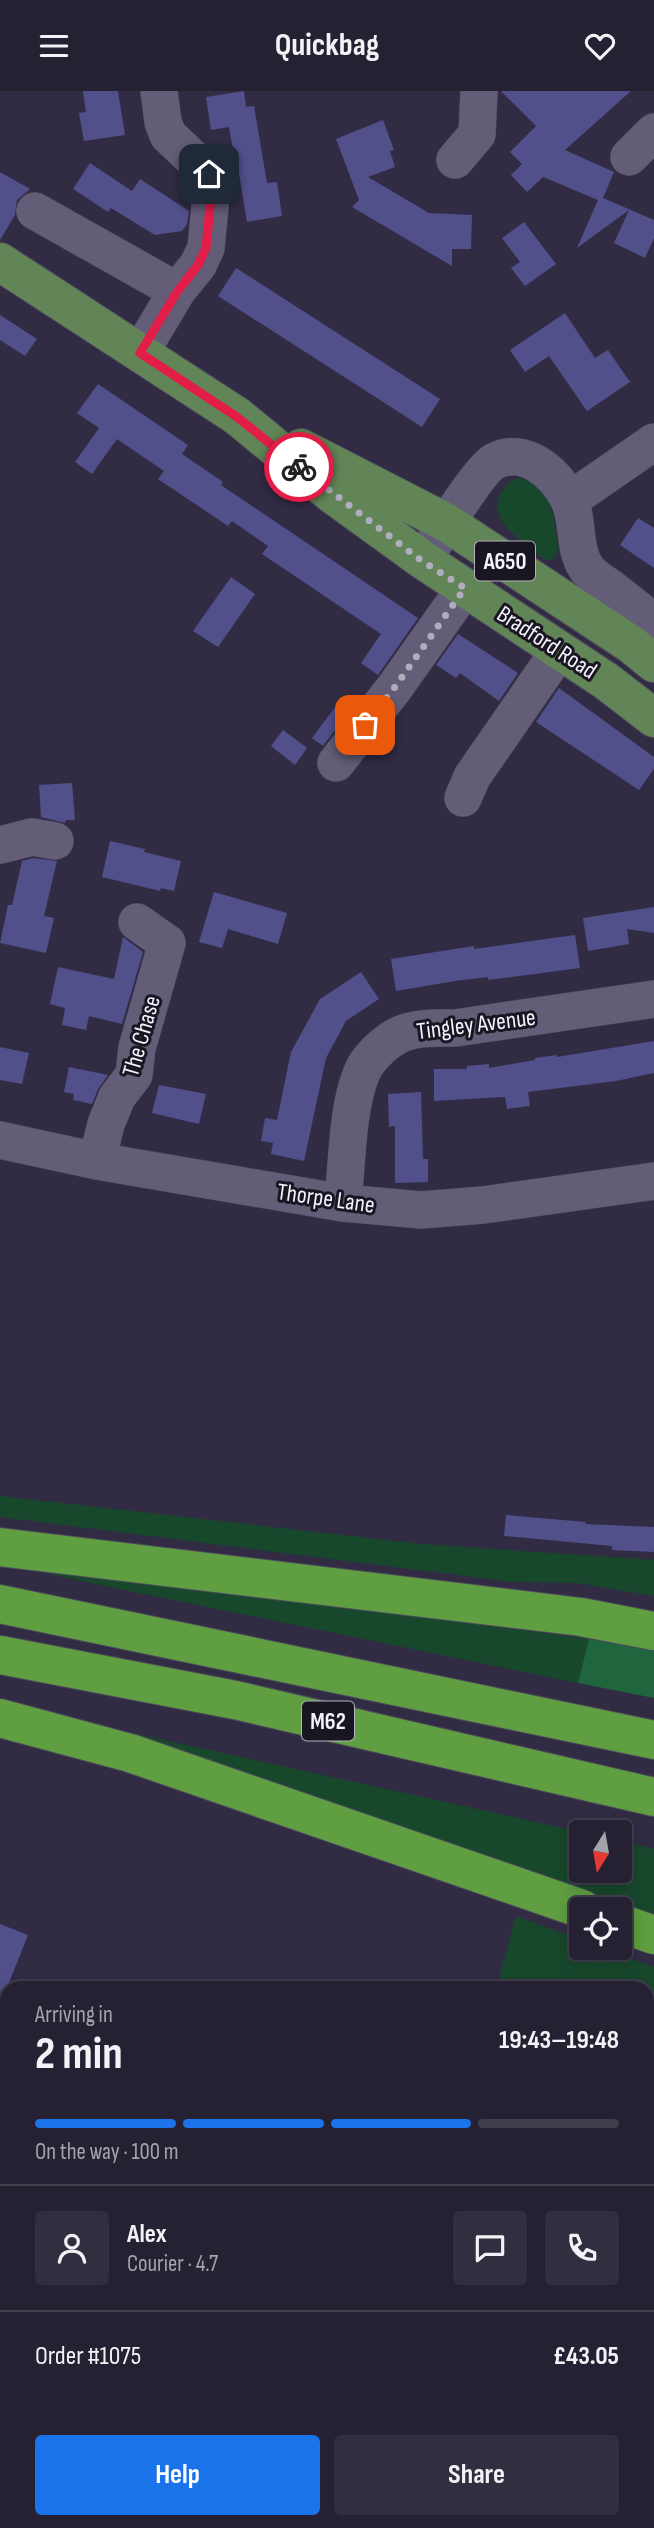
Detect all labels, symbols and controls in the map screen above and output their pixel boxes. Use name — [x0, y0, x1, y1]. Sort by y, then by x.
text: Quickbag — [275, 26, 379, 65]
icon: menu — [35, 27, 73, 65]
icon: heart — [581, 27, 619, 65]
pin — [179, 144, 239, 204]
icon: home — [190, 155, 228, 193]
courier — [264, 432, 334, 502]
icon: bike — [280, 448, 318, 486]
road number: A650 — [475, 541, 535, 581]
street label: Bradford Road — [491, 599, 602, 685]
pin — [335, 695, 395, 755]
icon: bag — [346, 706, 384, 744]
street label: The Chase — [116, 992, 167, 1080]
street label: Tingley Avenue — [415, 1003, 537, 1046]
street label: Thorpe Lane — [275, 1177, 377, 1220]
road number: M62 — [302, 1701, 354, 1741]
north arrow — [569, 1820, 632, 1883]
map controls — [569, 1820, 632, 1960]
button: locate — [569, 1897, 632, 1960]
text: Arriving in — [35, 2001, 113, 2029]
text: 19:43–19:48 — [499, 2025, 619, 2056]
text: 2 min — [35, 2027, 123, 2082]
text: On the way · 100 m — [35, 2138, 179, 2166]
button: person — [35, 2211, 109, 2285]
button: chat — [453, 2211, 527, 2285]
button: phone — [545, 2211, 619, 2285]
text: Alex — [127, 2219, 167, 2250]
text: Courier · 4.7 — [127, 2250, 218, 2278]
text: Order #1075 — [35, 2341, 141, 2372]
text: £43.05 — [553, 2341, 619, 2372]
button: Help — [35, 2435, 320, 2515]
button: Share — [334, 2435, 619, 2515]

